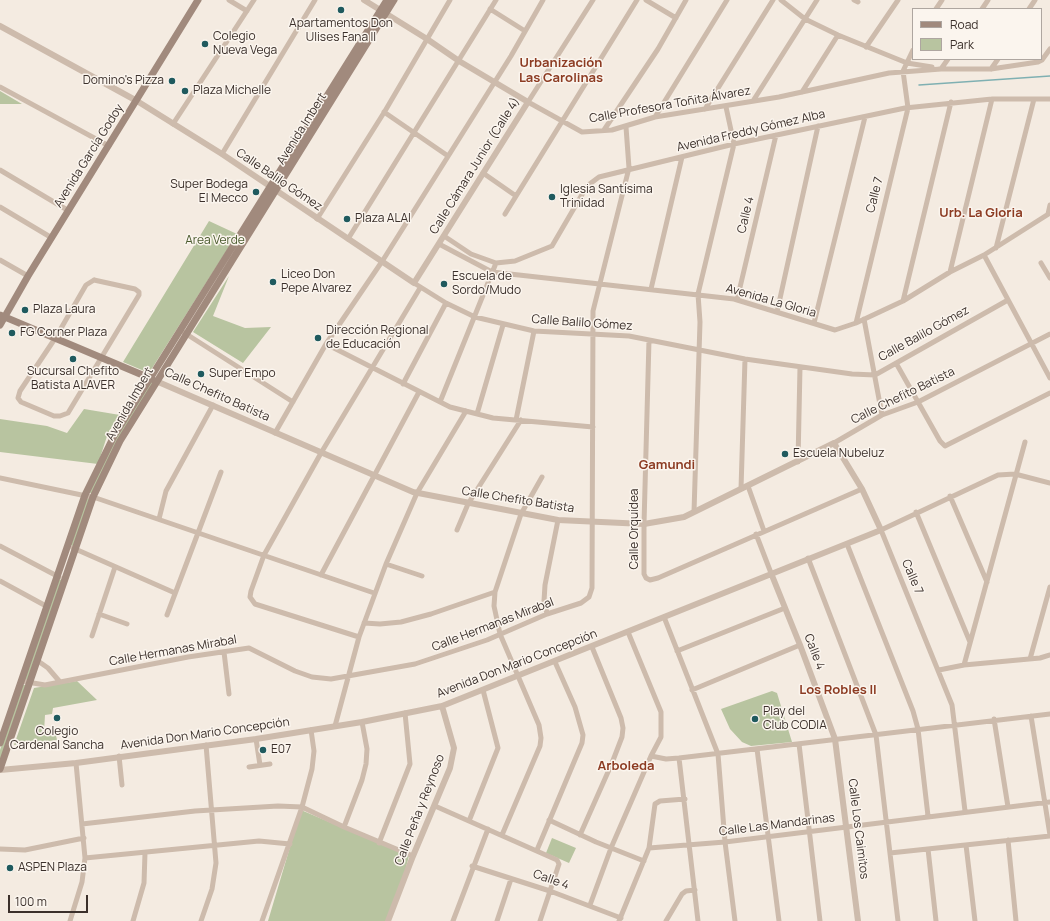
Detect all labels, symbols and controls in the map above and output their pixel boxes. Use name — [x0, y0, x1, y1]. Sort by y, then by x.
marker: Apartamentos Don Ulises Fana II — [336, 5, 346, 15]
legend — [912, 8, 1042, 60]
text: Road — [950, 16, 978, 33]
place label: Apartamentos Don Ulises Fana II — [289, 17, 393, 45]
place label: Colegio Nueva Vega — [213, 30, 277, 58]
text: Park — [950, 36, 974, 53]
marker: Colegio Nueva Vega — [200, 39, 210, 49]
district label: Urbanización Las Carolinas — [519, 55, 603, 86]
place label: Domino's Pizza — [83, 74, 164, 88]
marker: Domino's Pizza — [167, 76, 177, 86]
place label: Plaza Michelle — [193, 84, 271, 98]
street label: Calle Profesora Toñita Álvarez — [588, 84, 752, 126]
marker: Plaza Michelle — [180, 86, 190, 96]
street label: Avenida Imbert — [274, 90, 330, 168]
street label: Calle Cámara Junior (Calle 4) — [427, 95, 523, 237]
street label: Avenida García Godoy — [51, 102, 127, 210]
street label: Avenida Freddy Gómez Alba — [675, 107, 827, 155]
street label: Calle Balilo Gómez — [233, 146, 325, 214]
street label: Calle 7 — [864, 176, 886, 214]
place label: Super Bodega El Mecco — [170, 178, 248, 206]
place label: Iglesia Santísima Trinidad — [560, 183, 653, 211]
marker: Super Bodega El Mecco — [251, 187, 261, 197]
marker: Iglesia Santísima Trinidad — [547, 192, 557, 202]
street label: Calle 4 — [735, 195, 757, 235]
district label: Urb. La Gloria — [939, 205, 1023, 221]
place label: Plaza ALAI — [355, 212, 411, 226]
marker: Plaza ALAI — [342, 214, 352, 224]
park label: Area Verde — [185, 234, 245, 248]
place label: Liceo Don Pepe Alvarez — [281, 268, 352, 296]
place label: Escuela de Sordo/Mudo — [452, 270, 521, 298]
marker: Liceo Don Pepe Alvarez — [268, 277, 278, 287]
marker: Escuela de Sordo/Mudo — [439, 279, 449, 289]
street label: Avenida La Gloria — [724, 281, 818, 321]
place label: Plaza Laura — [33, 303, 95, 317]
street label: Calle Balilo Gómez — [876, 303, 972, 365]
marker: Plaza Laura — [20, 305, 30, 315]
street label: Calle Balilo Gómez — [531, 312, 633, 334]
place label: Dirección Regional de Educación — [326, 324, 429, 352]
place label: FG Corner Plaza — [20, 326, 107, 340]
marker: FG Corner Plaza — [7, 328, 17, 338]
marker: Dirección Regional de Educación — [313, 333, 323, 343]
marker: Sucursal Chefito Batista ALAVER — [68, 354, 78, 364]
place label: Sucursal Chefito Batista ALAVER — [27, 365, 119, 393]
street label: Avenida Imbert — [103, 365, 157, 443]
street label: Calle Chefito Batista — [162, 365, 272, 425]
street label: Calle Chefito Batista — [849, 365, 957, 427]
place label: Super Empo — [209, 367, 276, 381]
marker: Super Empo — [196, 369, 206, 379]
place label: Escuela Nubeluz — [793, 447, 885, 461]
marker: Escuela Nubeluz — [780, 449, 790, 459]
district label: Gamundi — [639, 457, 695, 473]
street label: Calle Chefito Batista — [461, 484, 575, 516]
street label: Calle Orquídea — [628, 489, 642, 569]
street label: Calle 7 — [898, 557, 926, 597]
street label: Calle Hermanas Mirabal — [430, 595, 556, 655]
street label: Avenida Don Mario Concepción — [435, 627, 599, 701]
street label: Calle 4 — [801, 632, 827, 672]
street label: Calle Hermanas Mirabal — [108, 633, 238, 669]
district label: Los Robles II — [799, 682, 877, 698]
place label: Play del Club CODIA — [763, 705, 827, 733]
marker: Colegio Cardenal Sancha — [52, 713, 62, 723]
marker: Play del Club CODIA — [750, 714, 760, 724]
street label: Avenida Don Mario Concepción — [120, 715, 290, 753]
place label: Colegio Cardenal Sancha — [10, 725, 104, 753]
place label: E07 — [271, 743, 291, 757]
marker: E07 — [258, 745, 268, 755]
street label: Calle Peña y Reynoso — [392, 752, 448, 868]
district label: Arboleda — [598, 758, 654, 774]
street label: Calle Los Caimitos — [845, 778, 871, 880]
street label: Calle Las Mandarinas — [718, 811, 836, 839]
place label: ASPEN Plaza — [18, 861, 87, 875]
marker: ASPEN Plaza — [5, 863, 15, 873]
street label: Calle 4 — [531, 867, 571, 893]
scale bar — [10, 887, 90, 913]
text: 100 m — [15, 893, 47, 910]

